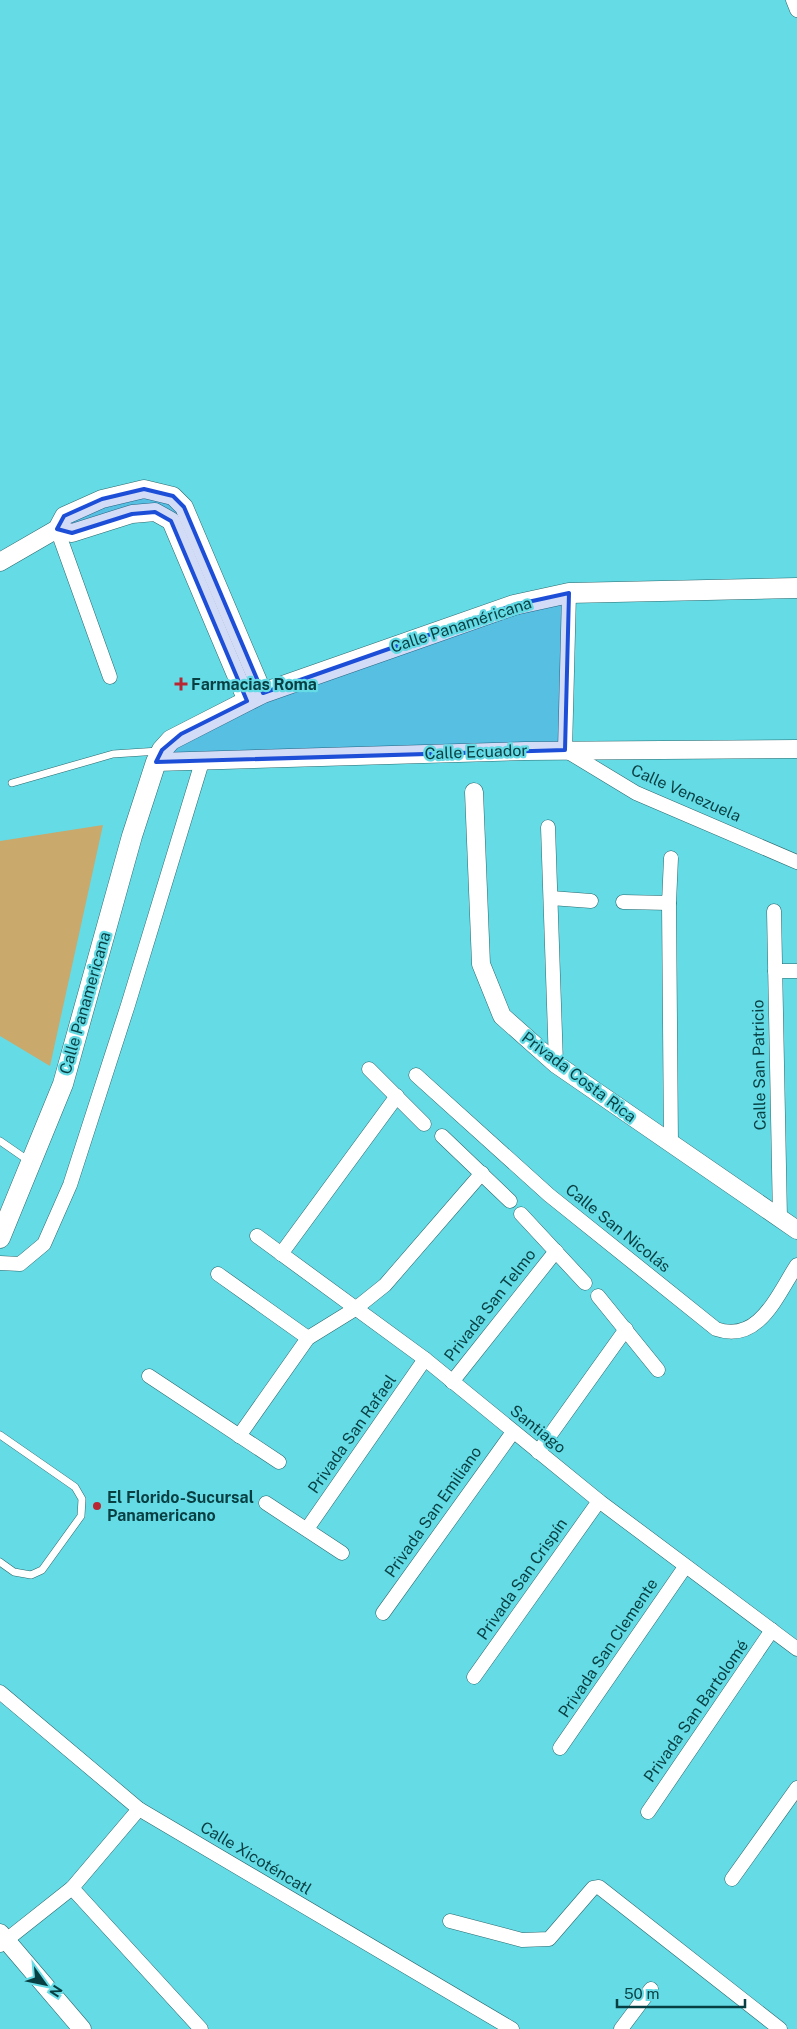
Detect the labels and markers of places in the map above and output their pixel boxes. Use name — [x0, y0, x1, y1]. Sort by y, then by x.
place label: Farmacias Roma — [191, 675, 317, 694]
marker: Farmacias Roma — [175, 678, 187, 690]
place label: El Florido-Sucursal Panamericano — [107, 1488, 254, 1525]
marker: El Florido-Sucursal Panamericano — [91, 1500, 103, 1512]

